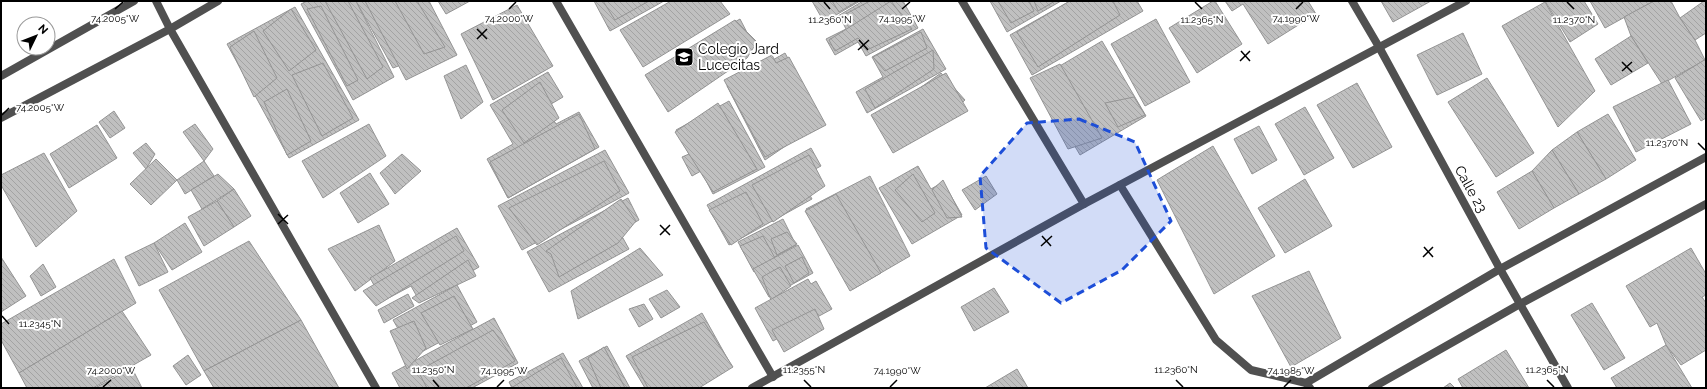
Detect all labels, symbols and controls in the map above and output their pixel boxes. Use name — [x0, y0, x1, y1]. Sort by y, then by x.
text: 74.2005°W — [91, 13, 140, 24]
text: 74.2000°W — [485, 13, 534, 24]
text: 74.1995°W — [879, 13, 926, 24]
text: 74.1990°W — [1272, 13, 1320, 24]
text: 11.2360°N — [808, 14, 852, 25]
text: 11.2365°N — [1181, 14, 1223, 25]
text: 11.2370°N — [1553, 14, 1595, 25]
north arrow — [16, 16, 56, 56]
text: N — [35, 22, 51, 37]
place label: Colegio Jard Lucecitas — [698, 41, 779, 73]
school or university icon: Colegio Jard Lucecitas — [673, 46, 695, 68]
text: 74.2005°W — [16, 102, 65, 113]
text: 11.2370°N — [1646, 137, 1688, 148]
street label: Calle 23 — [1452, 163, 1490, 215]
text: 11.2345°N — [19, 318, 61, 329]
text: 11.2350°N — [412, 364, 454, 375]
text: 11.2355°N — [783, 364, 825, 375]
text: 11.2360°N — [1154, 364, 1198, 375]
text: 11.2365°N — [1526, 364, 1568, 375]
text: 74.2000°W — [87, 365, 136, 376]
text: 74.1995°W — [481, 365, 528, 376]
text: 74.1990°W — [873, 365, 921, 376]
text: 74.1985°W — [1268, 365, 1315, 376]

